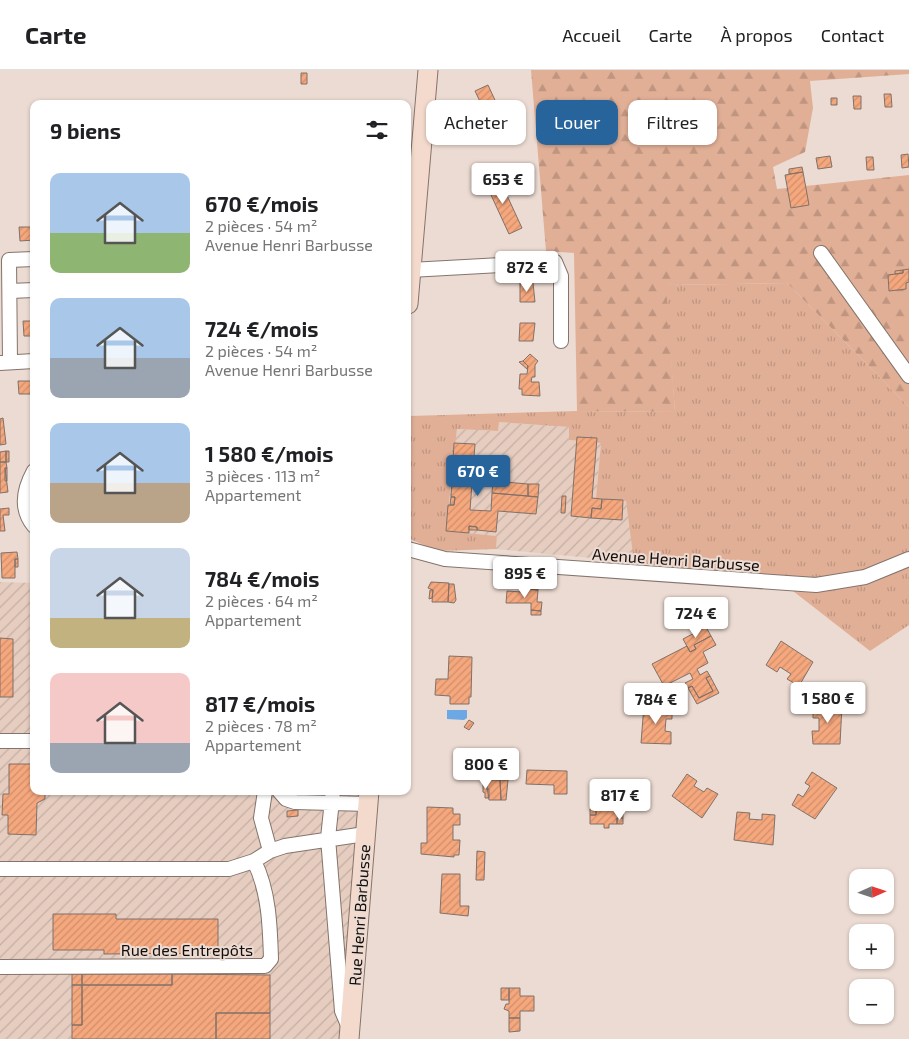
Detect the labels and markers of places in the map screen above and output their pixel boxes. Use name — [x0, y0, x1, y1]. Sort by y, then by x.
pin: 653 € — [468, 162, 538, 205]
pin: 872 € — [492, 250, 562, 293]
pin: 670 € — [443, 454, 513, 497]
pin: 895 € — [490, 556, 560, 599]
pin: 724 € — [661, 596, 731, 639]
pin: 784 € — [621, 682, 691, 725]
pin: 1 580 € — [782, 682, 874, 724]
pin: 800 € — [451, 748, 521, 790]
pin: 817 € — [585, 778, 655, 821]

